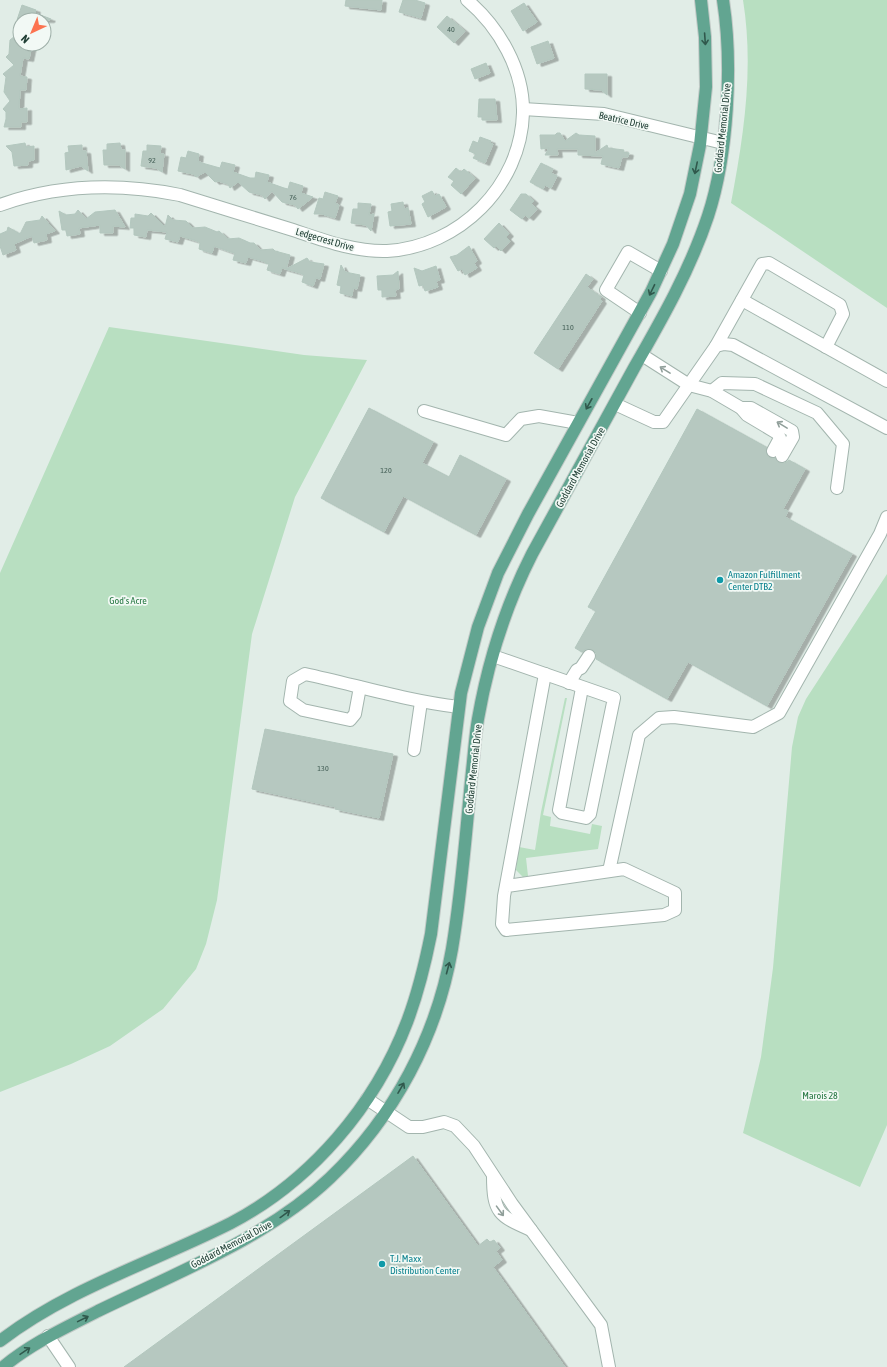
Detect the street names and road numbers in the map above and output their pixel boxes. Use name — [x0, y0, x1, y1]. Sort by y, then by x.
street label: Goddard Memorial Drive — [712, 82, 733, 173]
street label: Beatrice Drive — [598, 109, 650, 132]
street label: Ledgecrest Drive — [294, 226, 356, 253]
street label: Goddard Memorial Drive — [554, 425, 607, 509]
street label: Goddard Memorial Drive — [463, 723, 484, 814]
street label: Goddard Memorial Drive — [189, 1218, 274, 1270]

